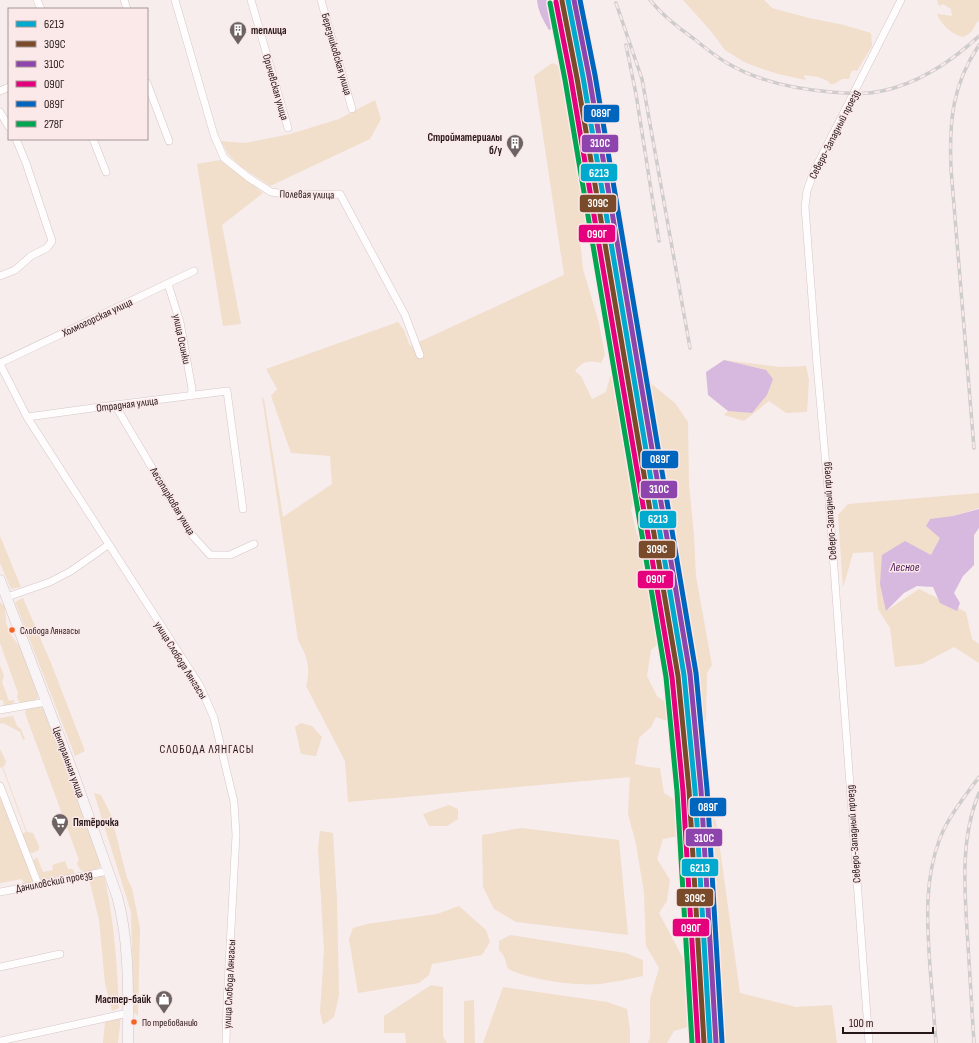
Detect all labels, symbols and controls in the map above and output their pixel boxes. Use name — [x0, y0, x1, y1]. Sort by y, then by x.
legend — [8, 8, 148, 140]
street label: Березниковская улица — [319, 12, 354, 97]
text: 621Э — [44, 17, 64, 32]
building icon: теплица — [228, 20, 248, 45]
place label: теплица — [251, 24, 287, 37]
text: 309С — [44, 37, 66, 52]
street label: Оричевская улица — [260, 53, 291, 122]
text: 310С — [44, 57, 65, 72]
text: 090Г — [44, 77, 65, 92]
street label: Северо-Западный проезд — [806, 87, 863, 181]
text: 089Г — [44, 97, 65, 112]
line badge: 089Г — [583, 104, 620, 123]
text: 089Г — [591, 107, 611, 120]
text: 278Г — [44, 117, 64, 132]
place label: Стройматериалы б/у — [427, 131, 502, 157]
building icon: Стройматериалы б/у — [505, 133, 525, 158]
line badge: 310С — [581, 134, 619, 153]
text: 310С — [590, 137, 610, 150]
line badge: 621Э — [580, 163, 618, 182]
text: 621Э — [589, 167, 609, 180]
street label: Полевая улица — [279, 188, 334, 201]
line badge: 309С — [579, 194, 617, 213]
text: 309С — [587, 197, 609, 210]
line badge: 090Г — [578, 224, 616, 243]
text: 090Г — [587, 228, 607, 241]
street label: Холмогорская улица — [59, 295, 134, 340]
street label: улица Осинки — [170, 313, 193, 366]
street label: Отрадная улица — [95, 394, 159, 415]
line badge: 089Г — [641, 450, 679, 469]
text: 089Г — [650, 453, 670, 466]
street label: Северо-Западный проезд — [820, 461, 839, 560]
street label: Лесопарковая улица — [147, 464, 198, 537]
line badge: 310С — [640, 480, 678, 499]
text: 310С — [649, 483, 669, 496]
line badge: 621Э — [639, 510, 677, 529]
text: 621Э — [648, 513, 668, 526]
line badge: 309С — [638, 540, 676, 559]
text: 309С — [646, 543, 668, 556]
water label: Лесное — [890, 560, 920, 575]
line badge: 090Г — [637, 570, 674, 589]
text: 090Г — [646, 573, 666, 586]
street label: улица Слобода Лянгасы — [151, 619, 210, 701]
marker: Слобода Лянгасы — [7, 625, 17, 635]
place label: Слобода Лянгасы — [20, 625, 80, 637]
street label: Центральная улица — [50, 725, 87, 800]
district label: СЛОБОДА ЛЯНГАСЫ — [160, 742, 254, 757]
street label: Северо-Западный проезд — [844, 784, 863, 883]
line badge: 089Г — [689, 797, 727, 817]
text: 089Г — [698, 801, 718, 814]
supermarket icon: Пятёрочка — [50, 812, 70, 837]
place label: Пятёрочка — [73, 816, 119, 829]
line badge: 310С — [685, 828, 723, 847]
text: 310С — [694, 832, 714, 845]
line badge: 621Э — [681, 858, 719, 877]
text: 621Э — [690, 862, 710, 875]
street label: Даниловский проезд — [15, 868, 94, 895]
line badge: 309С — [676, 888, 714, 907]
text: 309С — [684, 892, 706, 905]
line badge: 090Г — [672, 918, 710, 937]
text: 090Г — [681, 922, 701, 935]
street label: улица Слобода Лянгасы — [221, 939, 238, 1029]
shop icon: Мастер-байк — [154, 989, 174, 1014]
place label: Мастер-байк — [95, 993, 151, 1006]
scale bar — [843, 1009, 933, 1035]
text: 100 m — [849, 1016, 874, 1031]
marker: По требованию — [129, 1017, 139, 1027]
place label: По требованию — [142, 1017, 198, 1029]

